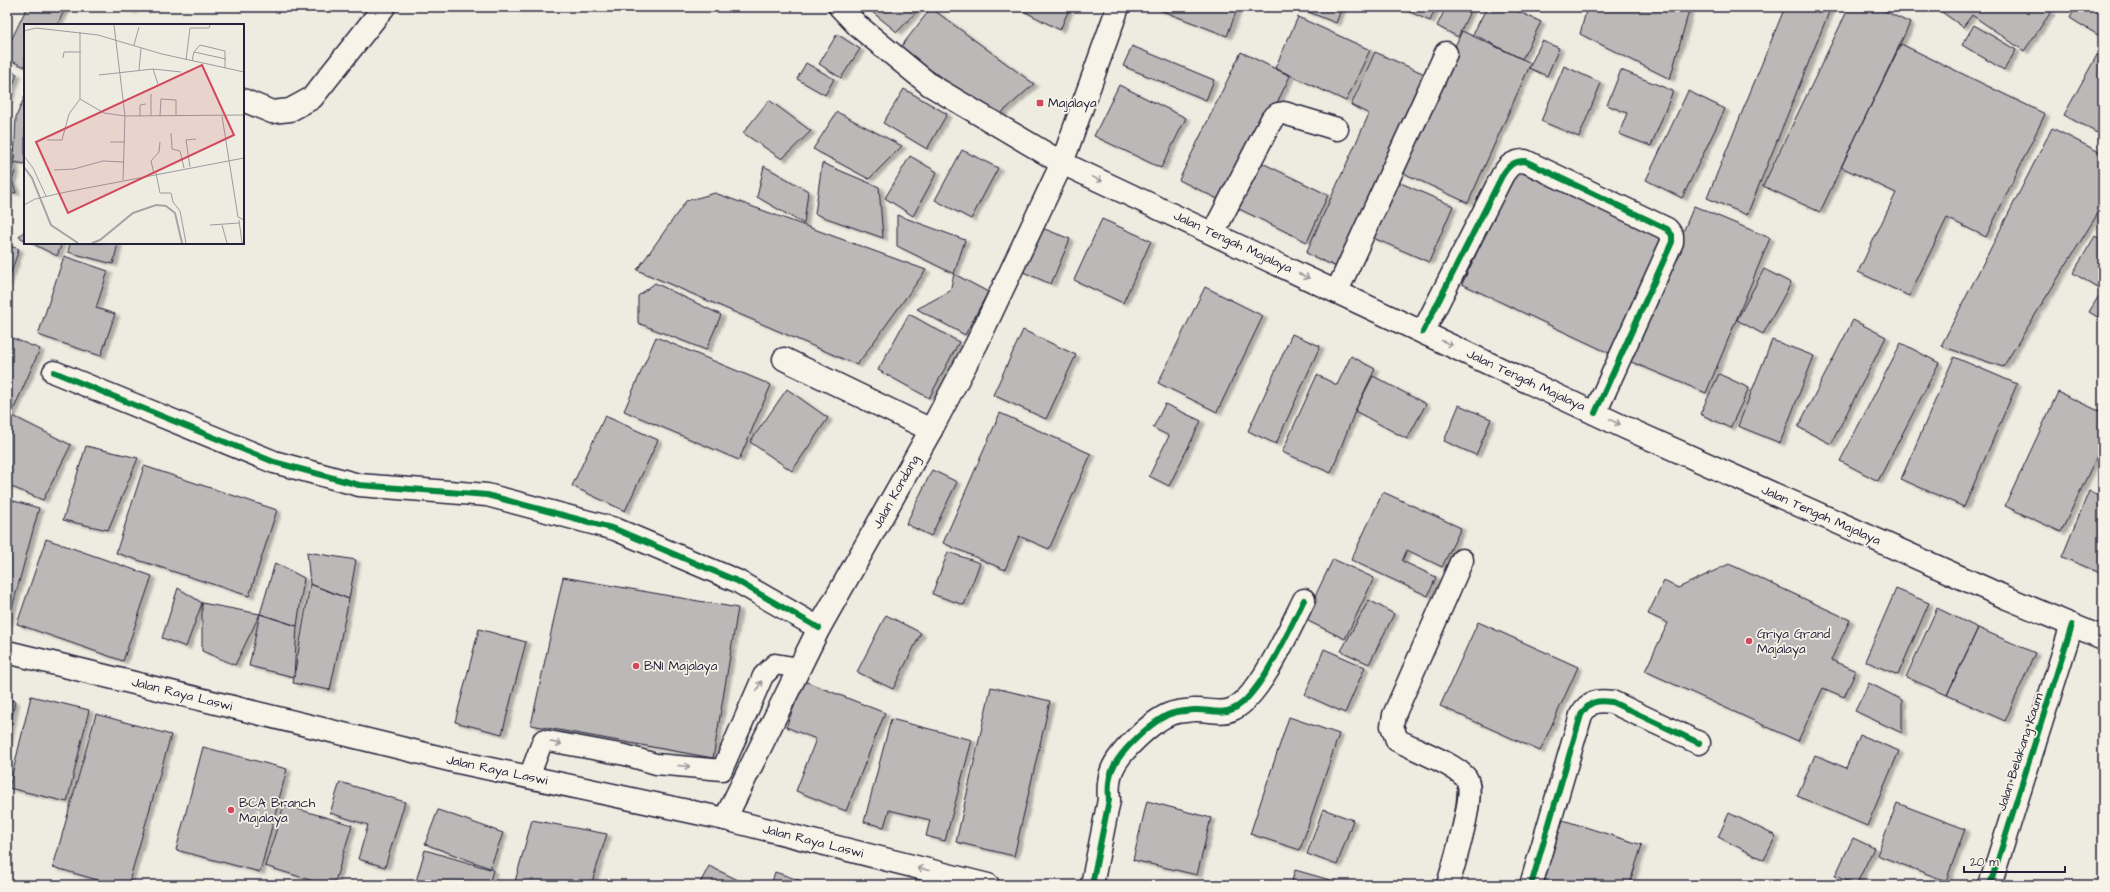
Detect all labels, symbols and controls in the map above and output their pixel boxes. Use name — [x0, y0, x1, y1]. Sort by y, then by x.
inset map — [24, 24, 244, 244]
place label: Majalaya — [1048, 94, 1097, 113]
marker: Majalaya — [1035, 98, 1045, 108]
one-way arrow — [1091, 176, 1103, 183]
street label: Jalan Tengah Majalaya — [1170, 207, 1296, 279]
one-way arrow — [1298, 273, 1310, 280]
one-way arrow — [1441, 340, 1453, 347]
street label: Jalan Tengah Majalaya — [1463, 345, 1589, 417]
one-way arrow — [1609, 419, 1621, 427]
street label: Jalan Kondang — [868, 452, 925, 533]
street label: Jalan Tengah Majalaya — [1758, 481, 1884, 551]
place label: Griya Grand Majalaya — [1757, 625, 1830, 659]
marker: Griya Grand Majalaya — [1744, 636, 1754, 646]
place label: BNI Majalaya — [644, 657, 718, 676]
marker: BNI Majalaya — [631, 661, 641, 671]
street label: Jalan Raya Laswi — [129, 673, 234, 716]
one-way arrow — [756, 680, 763, 692]
street label: Jalan Belakang Kaum — [1992, 690, 2049, 814]
one-way arrow — [550, 739, 563, 747]
street label: Jalan Raya Laswi — [444, 750, 549, 791]
one-way arrow — [677, 763, 690, 770]
place label: BCA Branch Majalaya — [239, 794, 316, 828]
marker: BCA Branch Majalaya — [226, 805, 236, 815]
street label: Jalan Raya Laswi — [760, 820, 865, 863]
scale bar — [1964, 848, 2065, 874]
text: 20 m — [1970, 854, 1999, 871]
one-way arrow — [917, 864, 930, 872]

